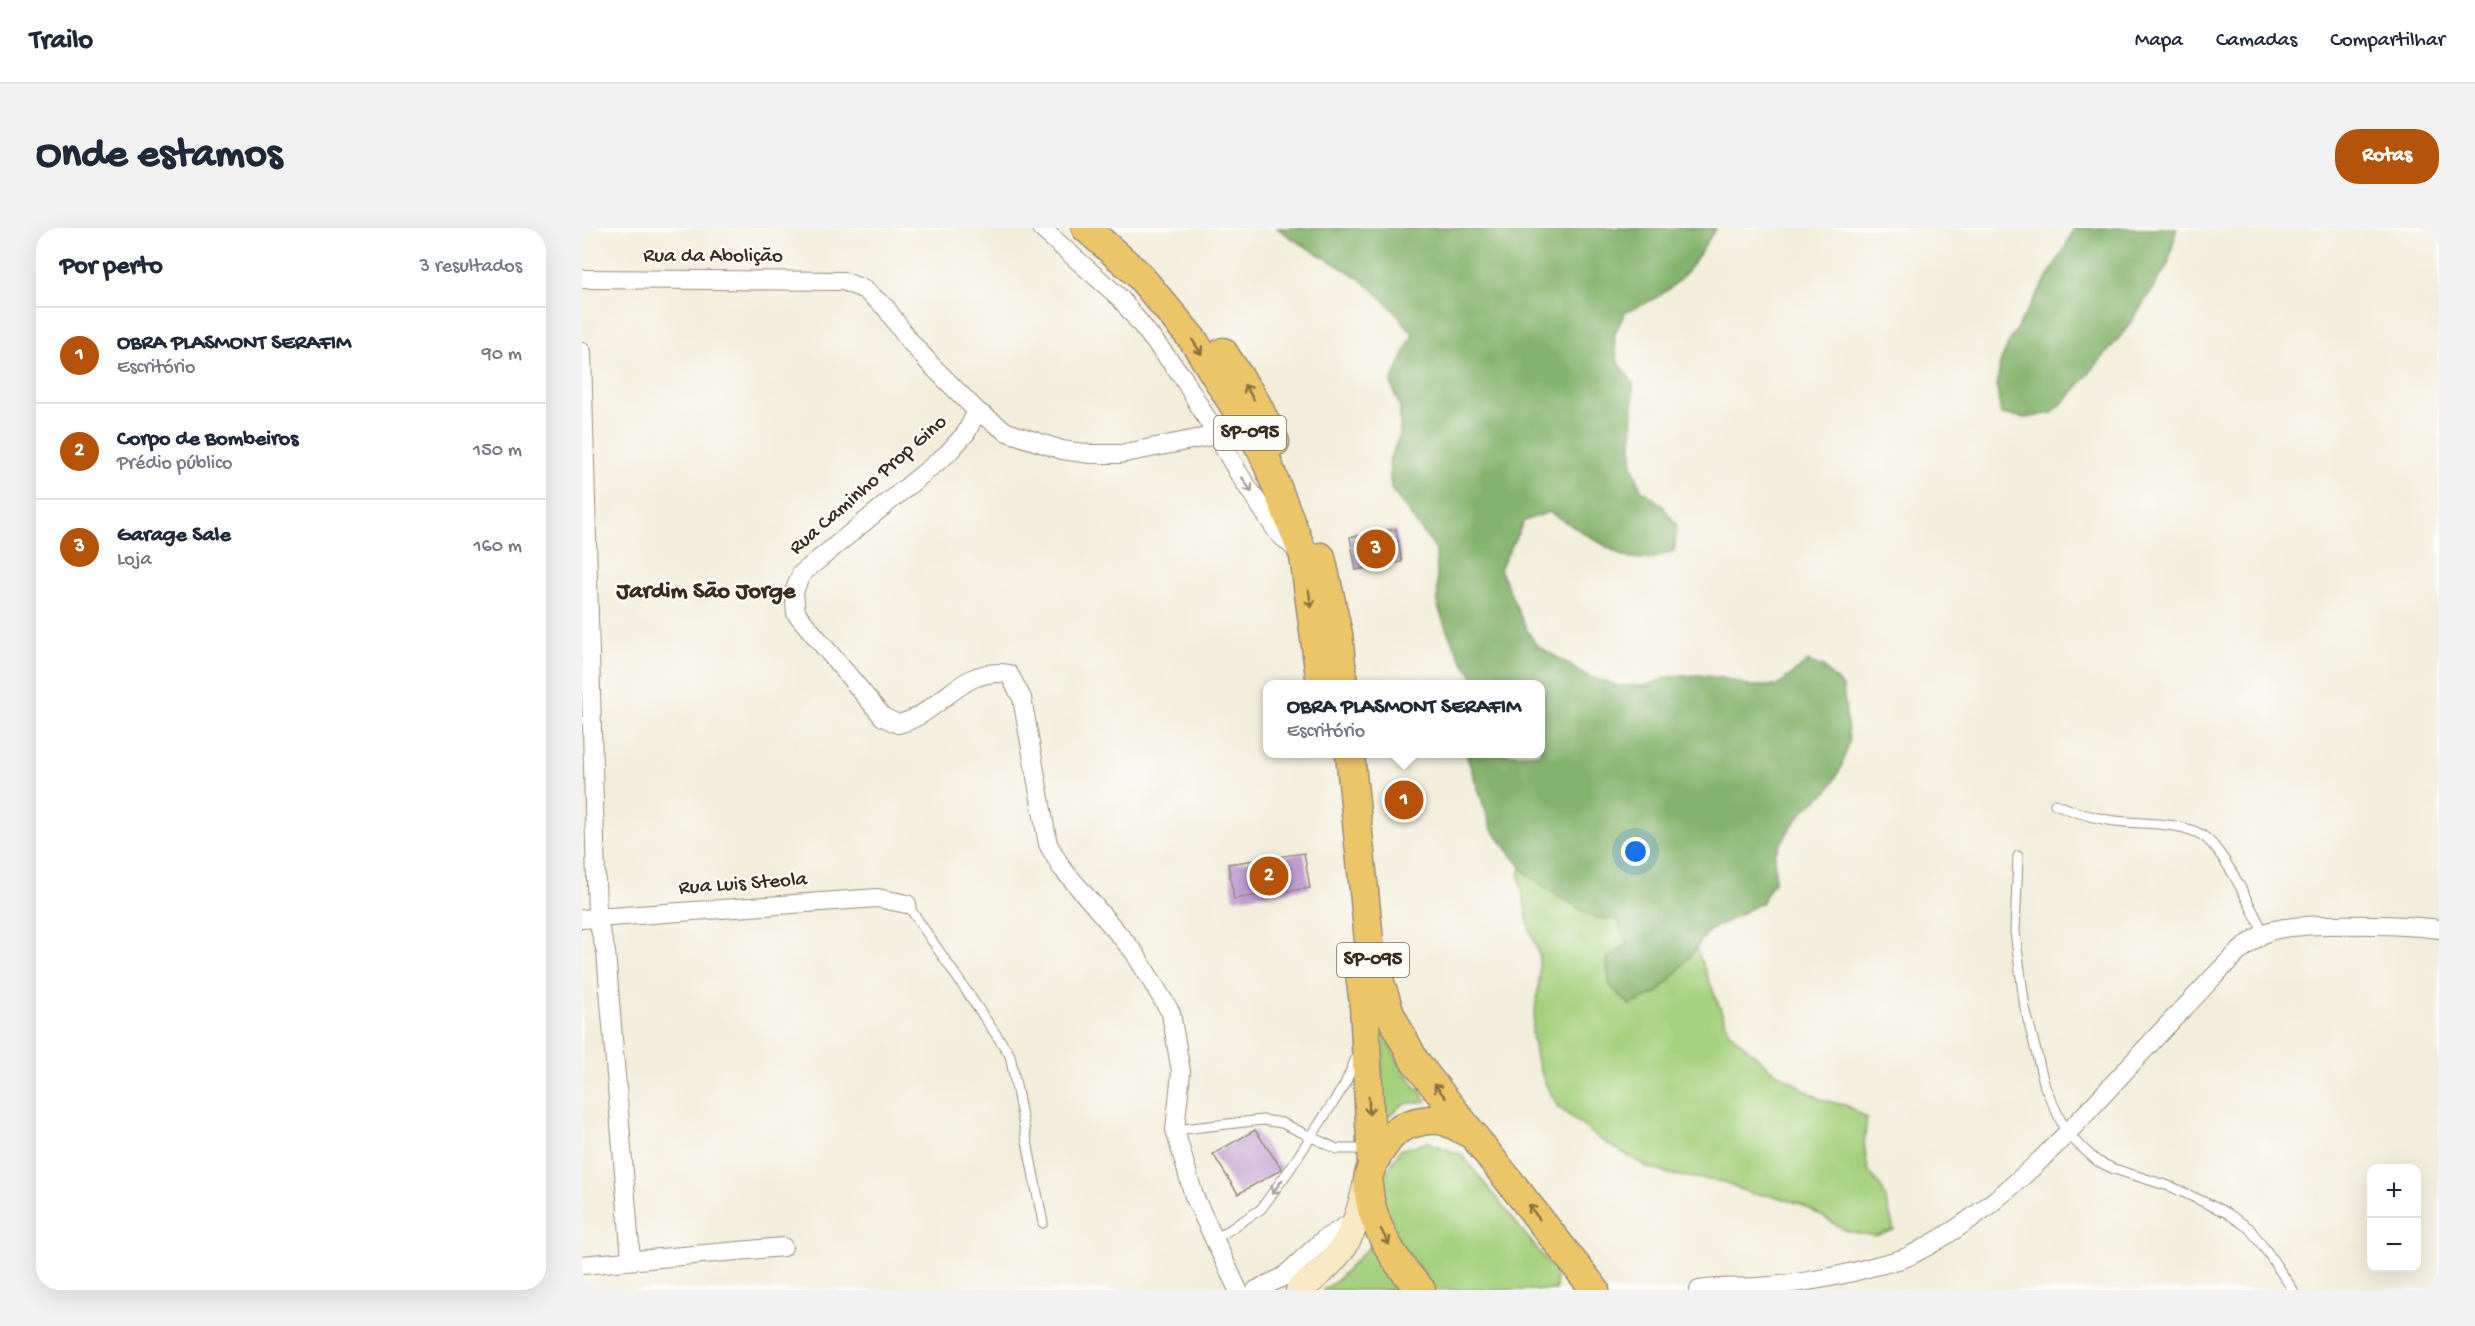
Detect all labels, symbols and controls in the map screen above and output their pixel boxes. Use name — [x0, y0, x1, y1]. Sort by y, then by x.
text: Trailo — [30, 25, 93, 58]
text: Mapa — [2135, 29, 2183, 54]
text: Camadas — [2216, 29, 2297, 54]
text: Compartilhar — [2330, 29, 2445, 54]
button: Rotas — [2335, 129, 2439, 184]
text: Onde estamos — [36, 132, 282, 181]
street label: Rua da Abolição — [643, 245, 783, 270]
text: Por perto — [60, 252, 163, 283]
text: 3 resultados — [420, 256, 522, 279]
text: OBRA PLASMONT SERAFIM — [117, 331, 351, 357]
one-way arrow — [1191, 338, 1203, 355]
text: 1 — [75, 344, 84, 367]
text: 90 m — [482, 344, 522, 367]
text: Escritório — [117, 357, 195, 380]
one-way arrow — [1243, 384, 1255, 401]
street label: Rua Caminho Prop Gino — [785, 411, 953, 561]
road number: SP-095 — [1214, 416, 1286, 450]
text: Corpo de Bombeiros — [117, 427, 298, 453]
text: 2 — [75, 440, 84, 463]
text: 150 m — [473, 440, 522, 463]
text: Prédio público — [117, 453, 232, 476]
one-way arrow — [1240, 477, 1253, 494]
text: Garage Sale — [117, 523, 231, 549]
pin: 3 — [1356, 526, 1396, 572]
text: 3 — [74, 536, 85, 559]
text: 160 m — [473, 536, 522, 559]
text: Loja — [117, 549, 152, 572]
district label: Jardim São Jorge — [616, 578, 797, 607]
one-way arrow — [1305, 588, 1316, 608]
popup — [1263, 680, 1545, 758]
text: OBRA PLASMONT SERAFIM — [1287, 695, 1521, 721]
text: Escritório — [1287, 721, 1365, 744]
pin: 1 — [1384, 778, 1424, 822]
your location — [1621, 837, 1650, 866]
pin: 2 — [1250, 854, 1288, 898]
street label: Rua Luis Steola — [678, 868, 809, 902]
road number: SP-095 — [1337, 943, 1409, 977]
one-way arrow — [1433, 1084, 1446, 1100]
one-way arrow — [1363, 1095, 1375, 1115]
map controls — [2367, 1164, 2421, 1272]
button: + — [2367, 1164, 2421, 1218]
one-way arrow — [1271, 1178, 1284, 1194]
one-way arrow — [1527, 1205, 1540, 1221]
button: − — [2367, 1218, 2421, 1272]
one-way arrow — [1379, 1228, 1391, 1245]

